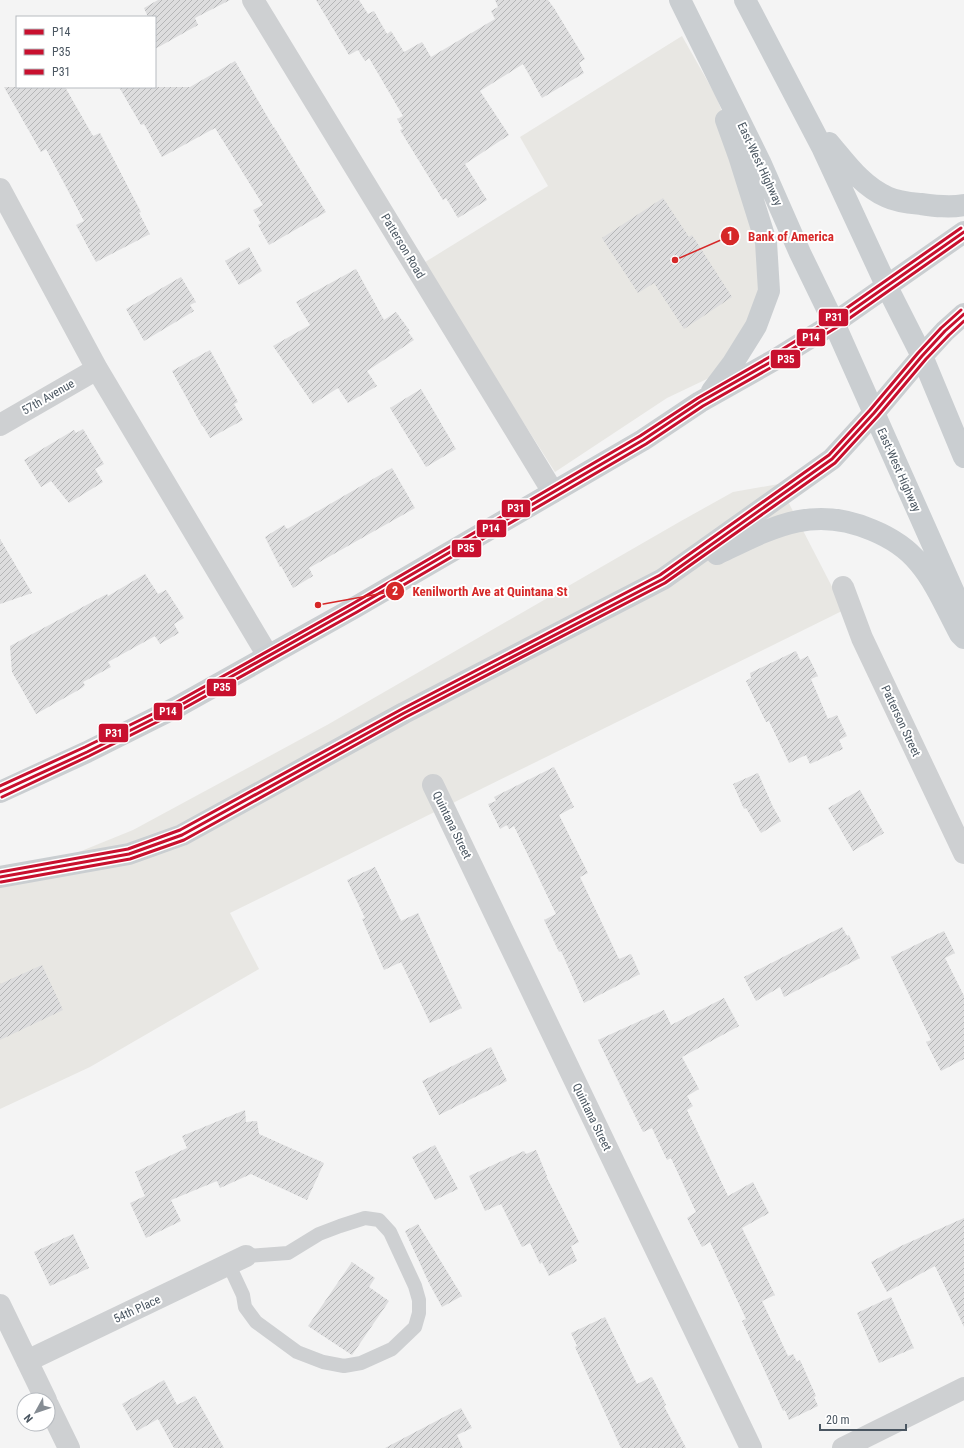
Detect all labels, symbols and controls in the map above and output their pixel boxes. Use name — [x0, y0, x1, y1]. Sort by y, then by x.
legend — [16, 16, 156, 88]
text: P14 — [52, 25, 71, 39]
text: P35 — [52, 45, 71, 59]
text: P31 — [52, 65, 71, 79]
street label: East-West Highway — [735, 120, 785, 208]
street label: Patterson Road — [378, 211, 428, 281]
callout: Bank of America — [720, 224, 842, 249]
text: 1 — [727, 229, 733, 243]
text: Bank of America — [748, 229, 834, 244]
line badge: P31 — [818, 308, 849, 327]
text: P31 — [825, 311, 843, 324]
line badge: P14 — [796, 328, 826, 347]
text: P14 — [802, 331, 820, 344]
line badge: P35 — [770, 349, 801, 369]
text: P35 — [777, 353, 795, 366]
street label: 57th Avenue — [19, 376, 77, 418]
street label: East-West Highway — [874, 426, 924, 514]
line badge: P31 — [501, 499, 531, 518]
text: P31 — [507, 502, 525, 515]
line badge: P14 — [476, 519, 507, 538]
text: P14 — [482, 522, 500, 535]
line badge: P35 — [451, 539, 482, 558]
text: P35 — [457, 542, 475, 555]
callout: Kenilworth Ave at Quintana St — [385, 579, 576, 604]
text: 2 — [392, 584, 398, 598]
text: Kenilworth Ave at Quintana St — [413, 584, 567, 599]
line badge: P35 — [206, 678, 237, 697]
text: P35 — [213, 681, 231, 694]
street label: Patterson Street — [878, 683, 924, 759]
line badge: P14 — [153, 702, 183, 721]
text: P14 — [159, 705, 177, 718]
line badge: P31 — [98, 723, 129, 743]
text: P31 — [105, 727, 123, 740]
street label: Quintana Street — [430, 789, 475, 861]
street label: Quintana Street — [570, 1081, 615, 1153]
street label: 54th Place — [111, 1292, 163, 1326]
north arrow — [16, 1392, 56, 1432]
scale bar — [820, 1406, 906, 1432]
text: N — [21, 1411, 36, 1425]
text: 20 m — [826, 1413, 850, 1427]

